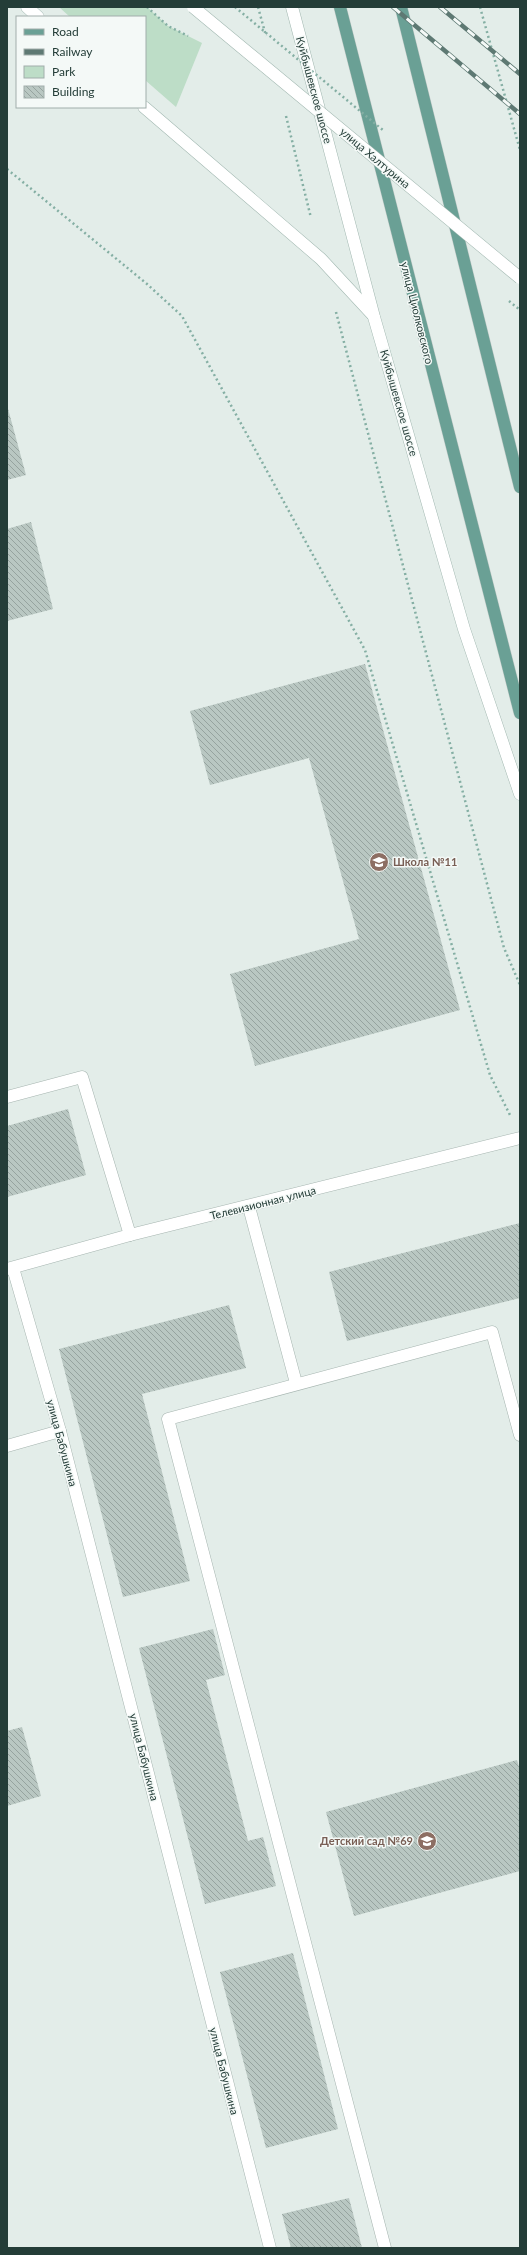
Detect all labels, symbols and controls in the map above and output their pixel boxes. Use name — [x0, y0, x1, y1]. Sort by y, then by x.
legend — [16, 16, 146, 108]
text: Road — [52, 24, 79, 39]
street label: Куйбышевское шоссе — [294, 35, 335, 145]
text: Railway — [52, 44, 93, 59]
text: Park — [52, 64, 76, 79]
text: Building — [52, 84, 95, 99]
street label: улица Халтурина — [338, 125, 413, 191]
street label: улица Циолковского — [398, 260, 436, 365]
street label: Куйбышевское шоссе — [378, 348, 421, 458]
school or university icon: Школа №11 — [368, 851, 390, 873]
place label: Школа №11 — [393, 855, 457, 868]
street label: Телевизионная улица — [209, 1183, 317, 1222]
street label: улица Бабушкина — [45, 1398, 80, 1488]
street label: улица Бабушкина — [127, 1712, 162, 1802]
school or university icon: Детский сад №69 — [416, 1830, 438, 1852]
place label: Детский сад №69 — [320, 1834, 413, 1847]
street label: улица Бабушкина — [207, 2026, 242, 2116]

